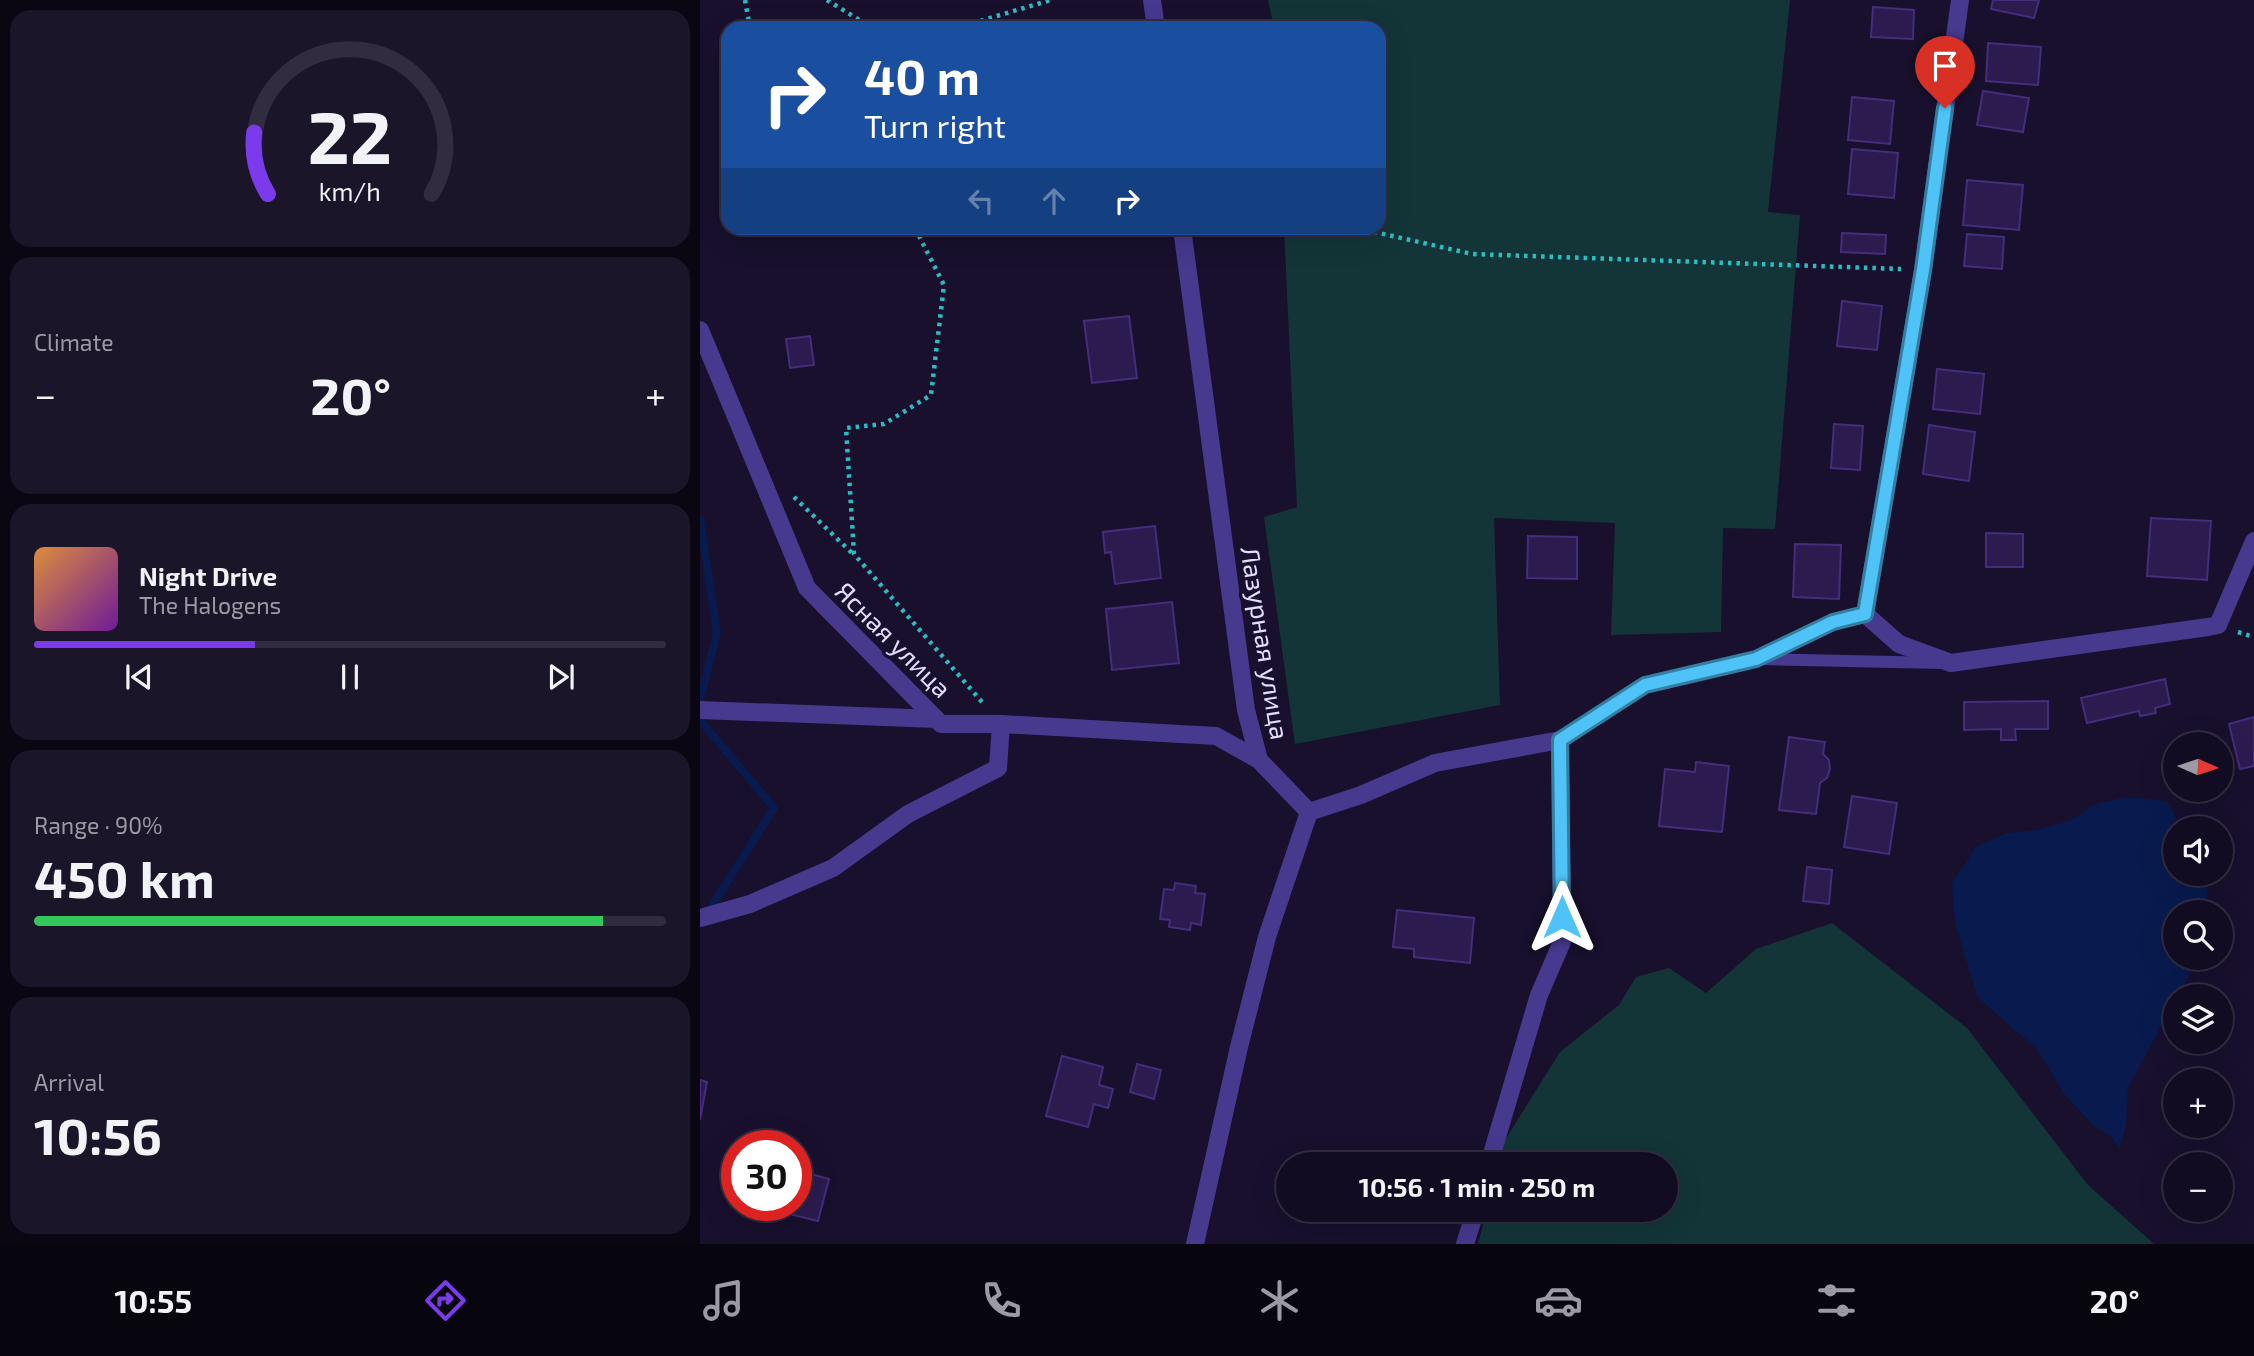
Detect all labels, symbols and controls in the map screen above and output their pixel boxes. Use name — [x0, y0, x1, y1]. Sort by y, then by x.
pin — [1915, 36, 1975, 108]
text: 40 m — [864, 46, 980, 105]
icon: arrive — [1926, 47, 1964, 85]
icon: right — [749, 49, 840, 140]
text: 22 — [308, 92, 392, 180]
text: Turn right — [864, 106, 1006, 144]
text: km/h — [319, 176, 381, 206]
icon: left — [962, 182, 1000, 220]
icon: ahead — [1035, 182, 1073, 220]
icon: right — [1108, 182, 1146, 220]
text: Climate — [34, 328, 114, 356]
text: 20° — [310, 363, 391, 425]
text: − — [34, 371, 56, 417]
text: + — [645, 371, 666, 417]
street label: Лазурная улица — [1234, 544, 1297, 742]
text: Night Drive — [139, 560, 277, 591]
street label: Ясная улица — [829, 575, 958, 704]
text: The Halogens — [139, 591, 281, 619]
icon: previous — [120, 658, 158, 696]
icon: pause — [331, 658, 369, 696]
icon: next — [542, 658, 580, 696]
north arrow — [2163, 732, 2233, 802]
map controls — [2163, 732, 2233, 1222]
text: Range · 90% — [34, 811, 163, 839]
button: sound — [2163, 816, 2233, 886]
text: 450 km — [34, 846, 215, 908]
position arrow — [1525, 880, 1599, 954]
button: search — [2163, 900, 2233, 970]
button: layers — [2163, 984, 2233, 1054]
text: Arrival — [34, 1068, 104, 1096]
button: + — [2163, 1068, 2233, 1138]
text: 10:56 — [34, 1103, 162, 1165]
speed limit sign: 30 — [721, 1130, 812, 1221]
button: − — [2163, 1152, 2233, 1222]
text: 10:56 · 1 min · 250 m — [1359, 1171, 1595, 1202]
icon: directions — [421, 1276, 470, 1325]
icon: music — [699, 1276, 748, 1325]
icon: phone — [977, 1276, 1026, 1325]
icon: climate — [1255, 1276, 1304, 1325]
icon: car — [1534, 1276, 1583, 1325]
icon: filters — [1812, 1276, 1861, 1325]
text: 10:55 — [115, 1281, 192, 1319]
text: 20° — [2090, 1281, 2139, 1319]

